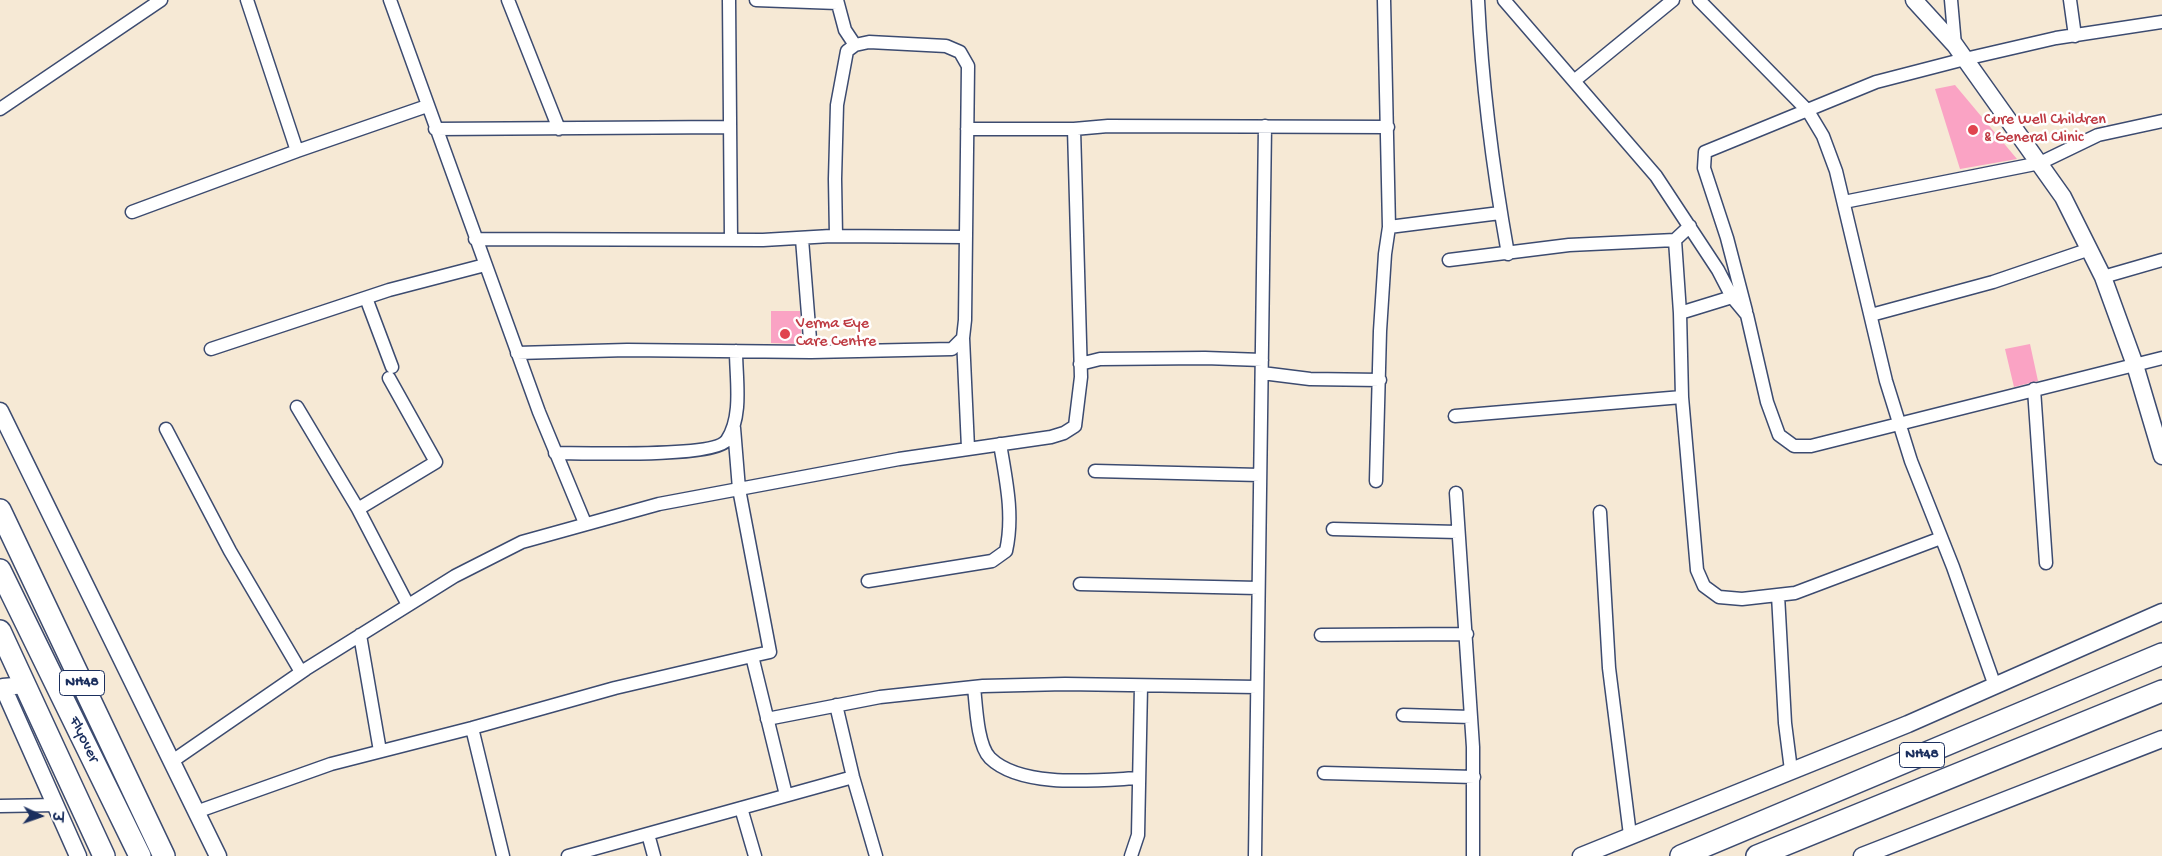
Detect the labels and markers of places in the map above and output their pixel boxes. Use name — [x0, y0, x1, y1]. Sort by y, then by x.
place label: Cure Well Children & General Clinic — [1984, 111, 2106, 149]
marker: Cure Well Children & General Clinic — [1966, 123, 1980, 137]
place label: Verma Eye Care Centre — [796, 315, 876, 353]
marker: Verma Eye Care Centre — [778, 327, 792, 341]

